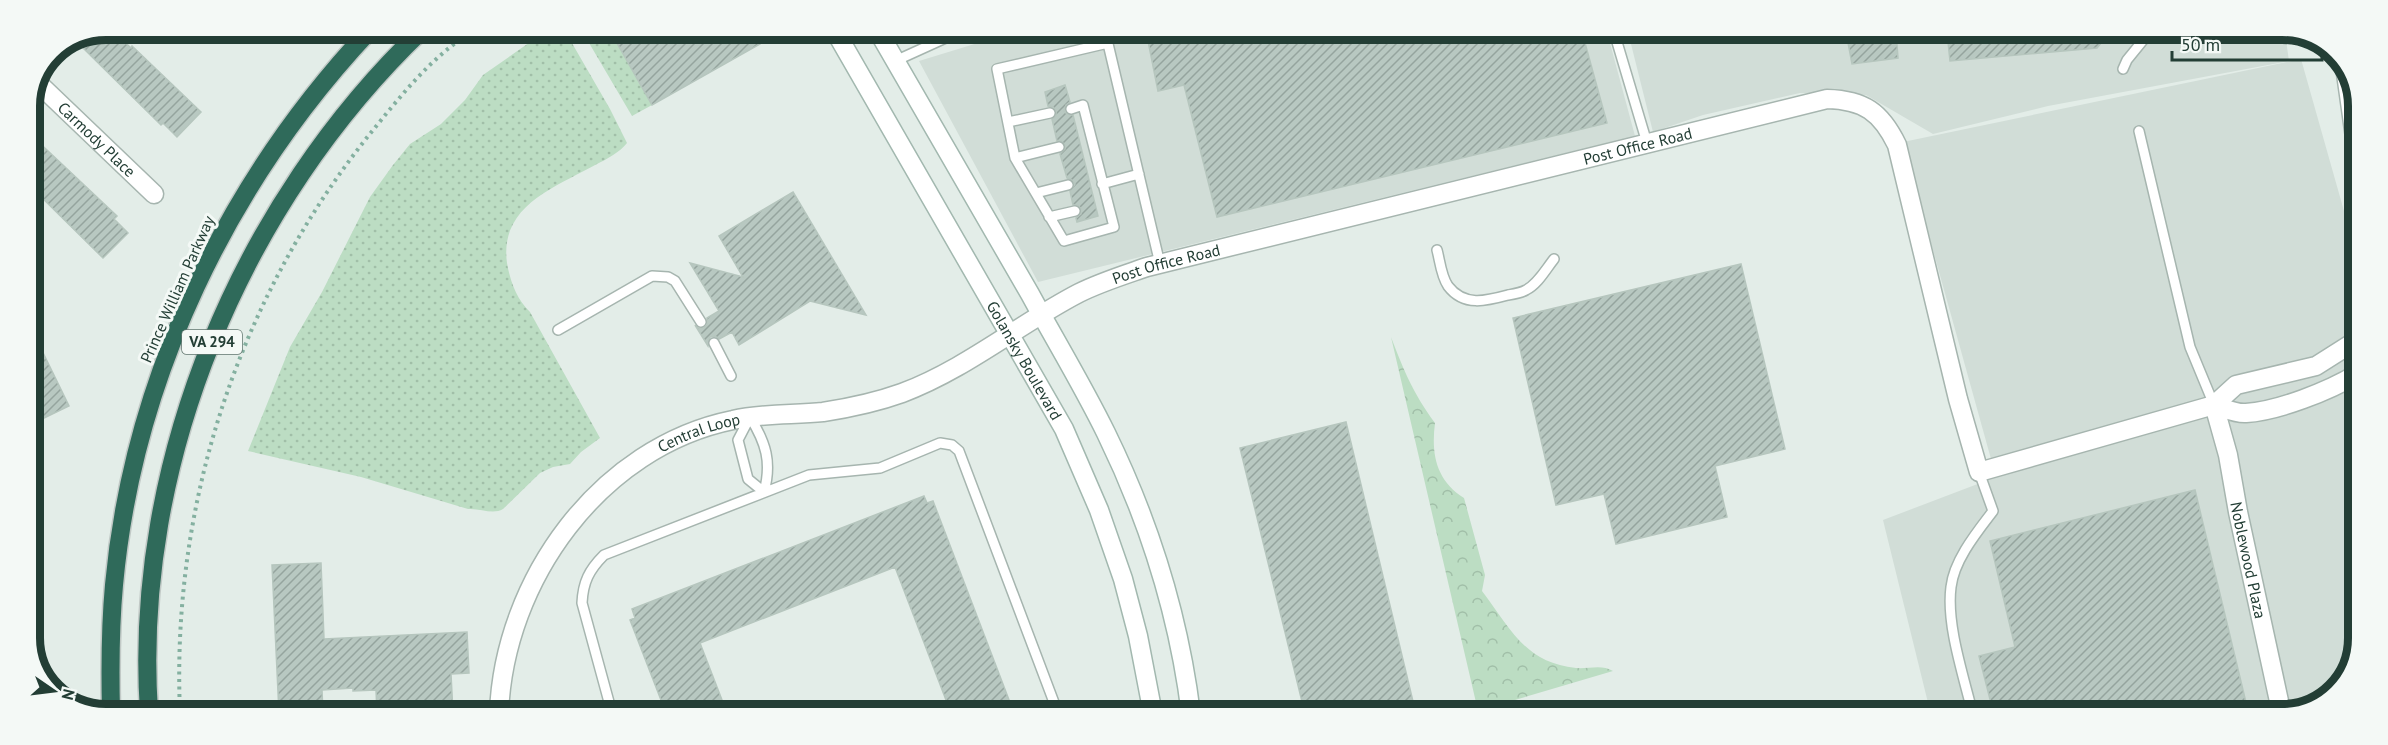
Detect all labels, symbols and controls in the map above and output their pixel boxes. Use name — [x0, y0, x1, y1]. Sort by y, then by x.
scale bar — [2172, 24, 2322, 62]
text: 50 m — [2181, 33, 2220, 56]
street label: Carmody Place — [54, 97, 140, 181]
street label: Post Office Road — [1581, 123, 1694, 169]
street label: Prince William Parkway — [136, 212, 219, 366]
street label: Post Office Road — [1109, 239, 1222, 288]
street label: Golansky Boulevard — [982, 297, 1067, 423]
road number: VA 294 — [182, 330, 242, 354]
street label: Central Loop — [654, 409, 742, 457]
street label: Noblewood Plaza — [2226, 500, 2271, 620]
north arrow — [24, 661, 84, 721]
text: N — [58, 687, 80, 702]

